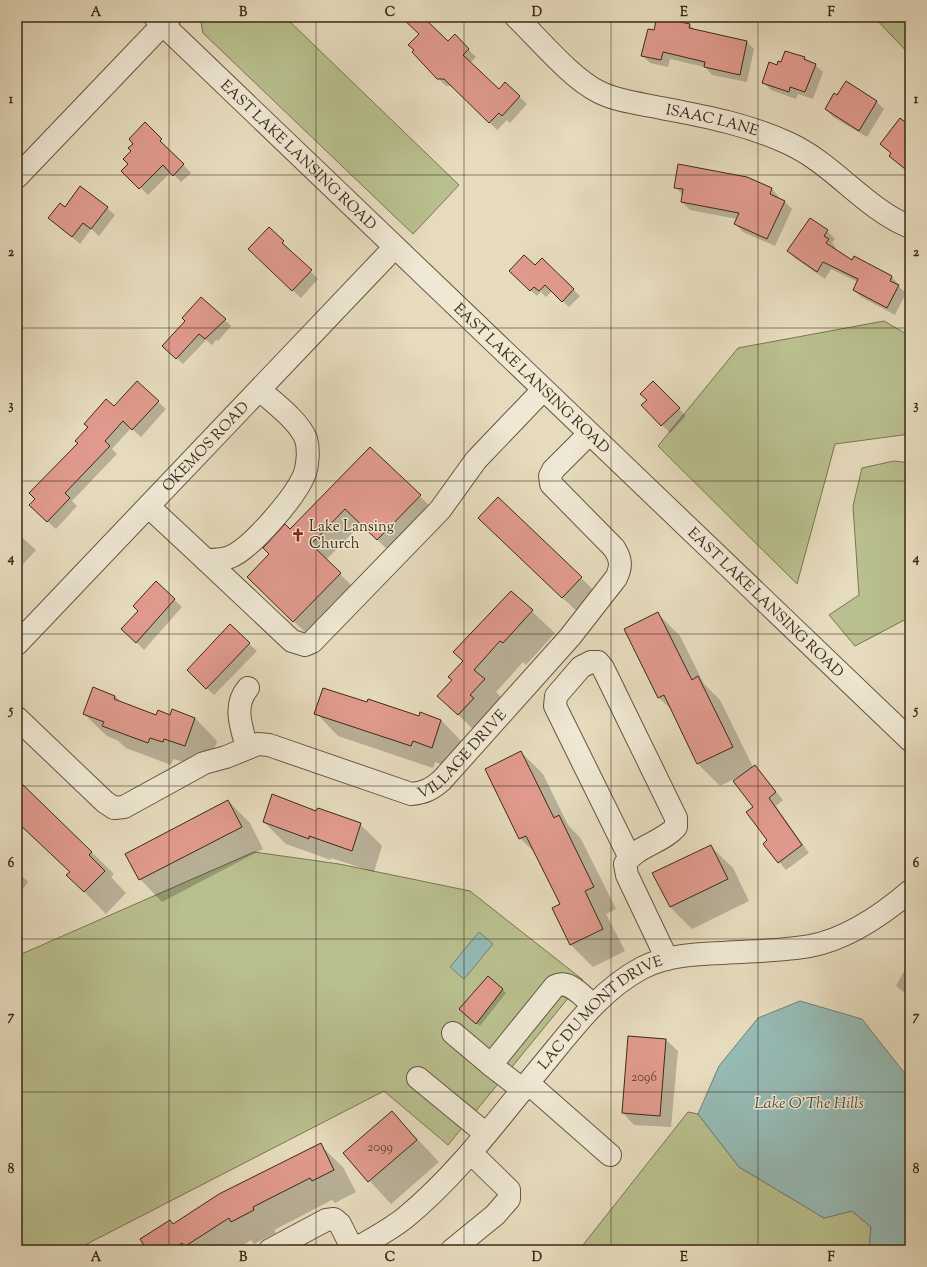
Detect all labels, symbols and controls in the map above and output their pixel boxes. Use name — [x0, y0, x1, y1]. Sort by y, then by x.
text: A — [91, 4, 102, 22]
text: B — [239, 4, 248, 22]
text: C — [385, 4, 395, 22]
text: D — [532, 4, 542, 22]
text: E — [680, 4, 688, 22]
text: F — [827, 4, 835, 22]
street label: EAST LAKE LANSING ROAD — [215, 76, 381, 236]
text: 1 — [9, 91, 14, 109]
text: 1 — [914, 91, 919, 109]
street label: ISAAC LANE — [664, 100, 761, 142]
text: 2 — [8, 244, 15, 262]
text: 2 — [913, 244, 920, 262]
street label: EAST LAKE LANSING ROAD — [448, 299, 614, 459]
text: 3 — [8, 397, 14, 415]
street label: OKEMOS ROAD — [158, 397, 255, 497]
text: 3 — [913, 397, 919, 415]
place label: Lake Lansing Church — [309, 517, 394, 555]
street label: EAST LAKE LANSING ROAD — [682, 523, 848, 683]
church icon: Lake Lansing Church — [290, 527, 306, 543]
text: 4 — [7, 550, 15, 568]
text: 4 — [912, 550, 920, 568]
text: 5 — [8, 702, 14, 720]
text: 5 — [913, 702, 919, 720]
street label: VILLAGE DRIVE — [415, 706, 512, 805]
text: 6 — [8, 855, 15, 873]
text: 6 — [913, 855, 920, 873]
street label: LAC DU MONT DRIVE — [534, 951, 665, 1075]
text: 7 — [8, 1008, 15, 1026]
text: 7 — [913, 1008, 920, 1026]
house number: 2096 — [631, 1069, 657, 1087]
water label: Lake O'The Hills — [754, 1093, 864, 1116]
house number: 2099 — [367, 1139, 393, 1157]
text: 8 — [8, 1161, 15, 1179]
text: 8 — [913, 1161, 920, 1179]
text: A — [91, 1249, 102, 1267]
text: B — [239, 1249, 248, 1267]
text: C — [385, 1249, 395, 1267]
text: D — [532, 1249, 542, 1267]
text: E — [680, 1249, 688, 1267]
text: F — [827, 1249, 835, 1267]

